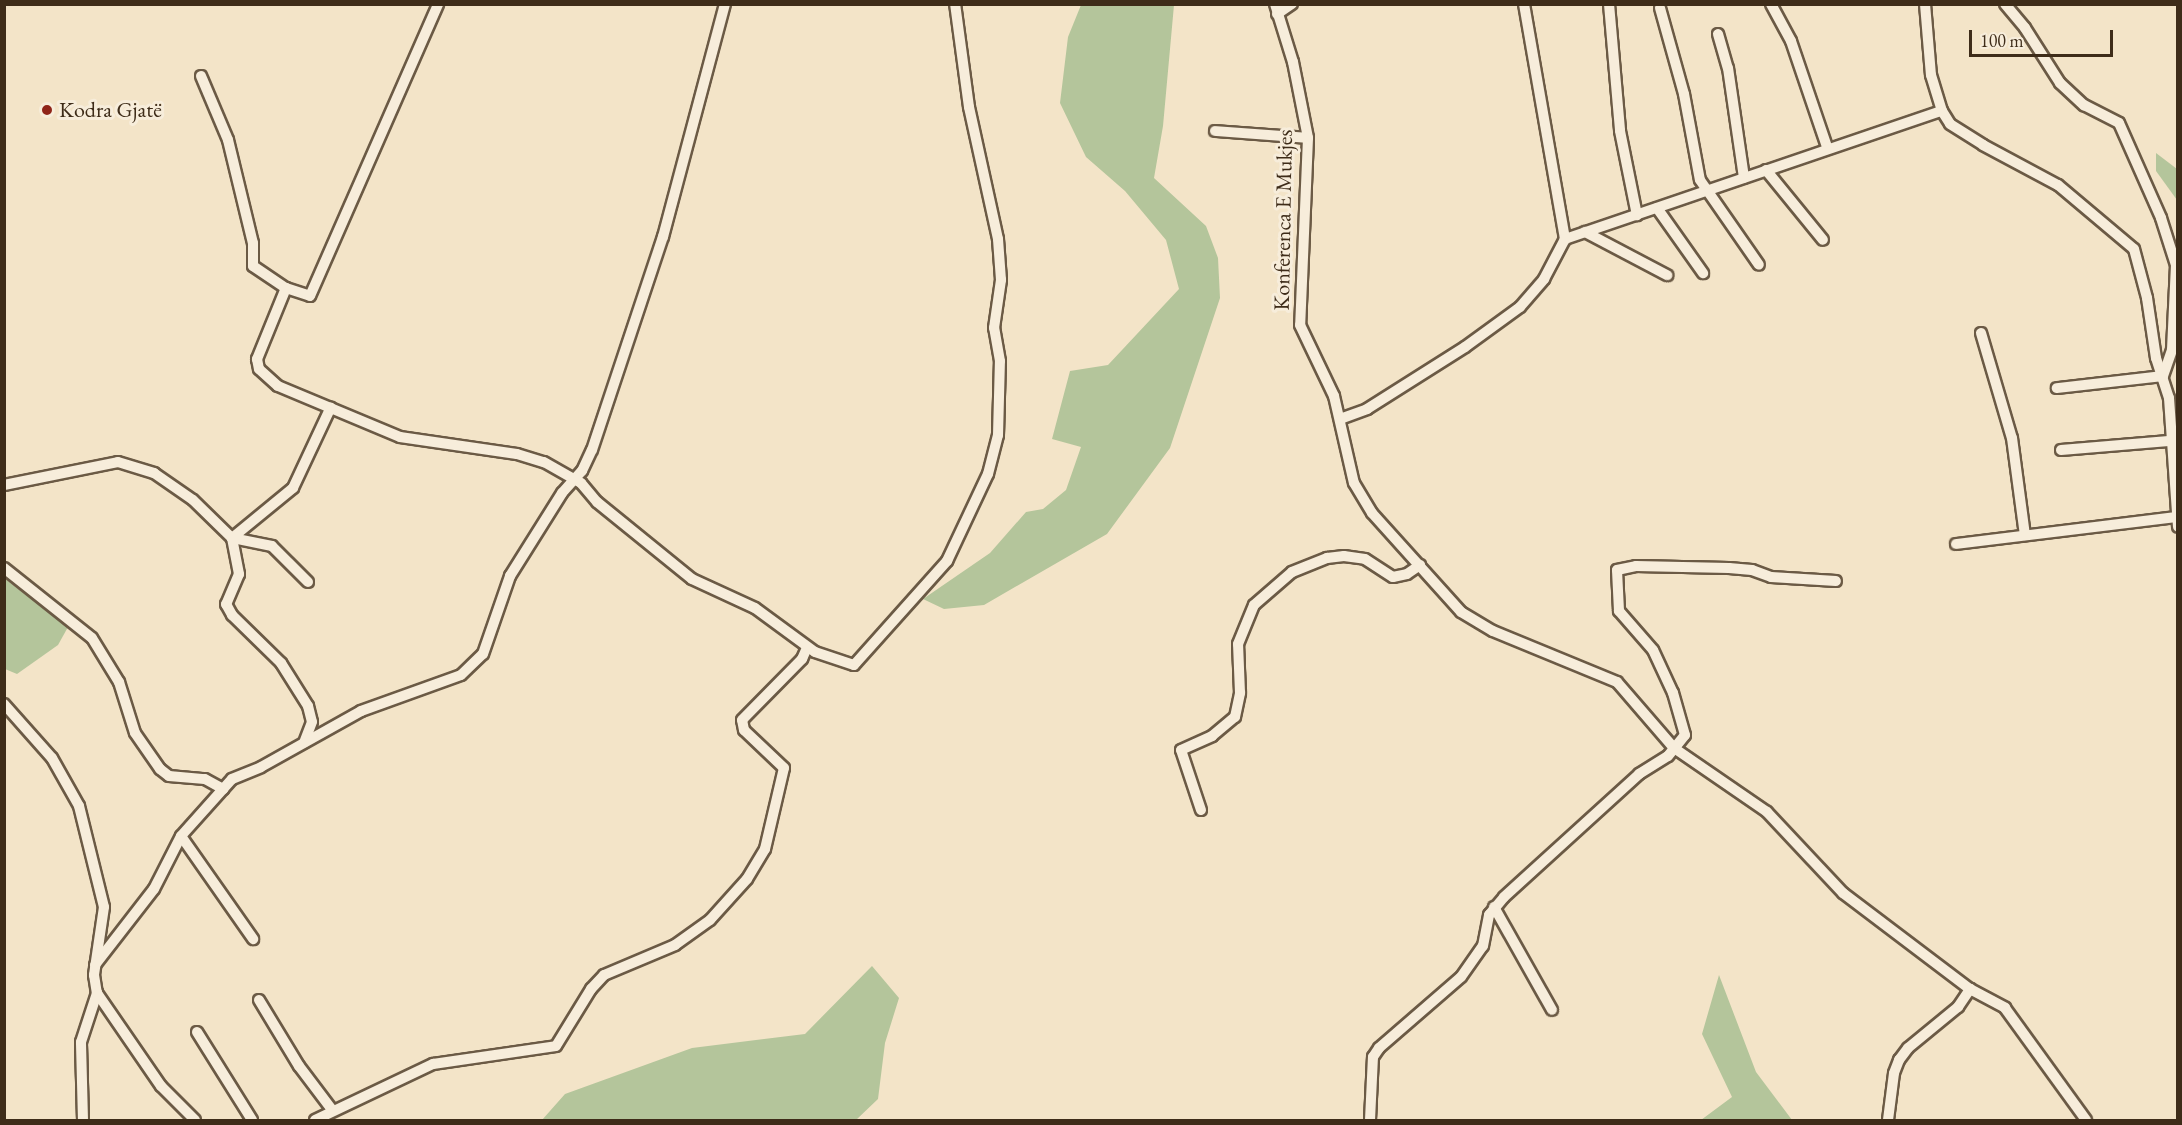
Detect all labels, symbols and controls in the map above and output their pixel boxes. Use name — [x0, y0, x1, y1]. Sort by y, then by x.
scale bar — [1972, 18, 2116, 56]
text: 100 m — [1980, 29, 2024, 52]
place label: Kodra Gjatë — [59, 97, 162, 123]
marker: Kodra Gjatë — [40, 103, 54, 117]
street label: Konferenca E Mukjes — [1268, 129, 1298, 311]

